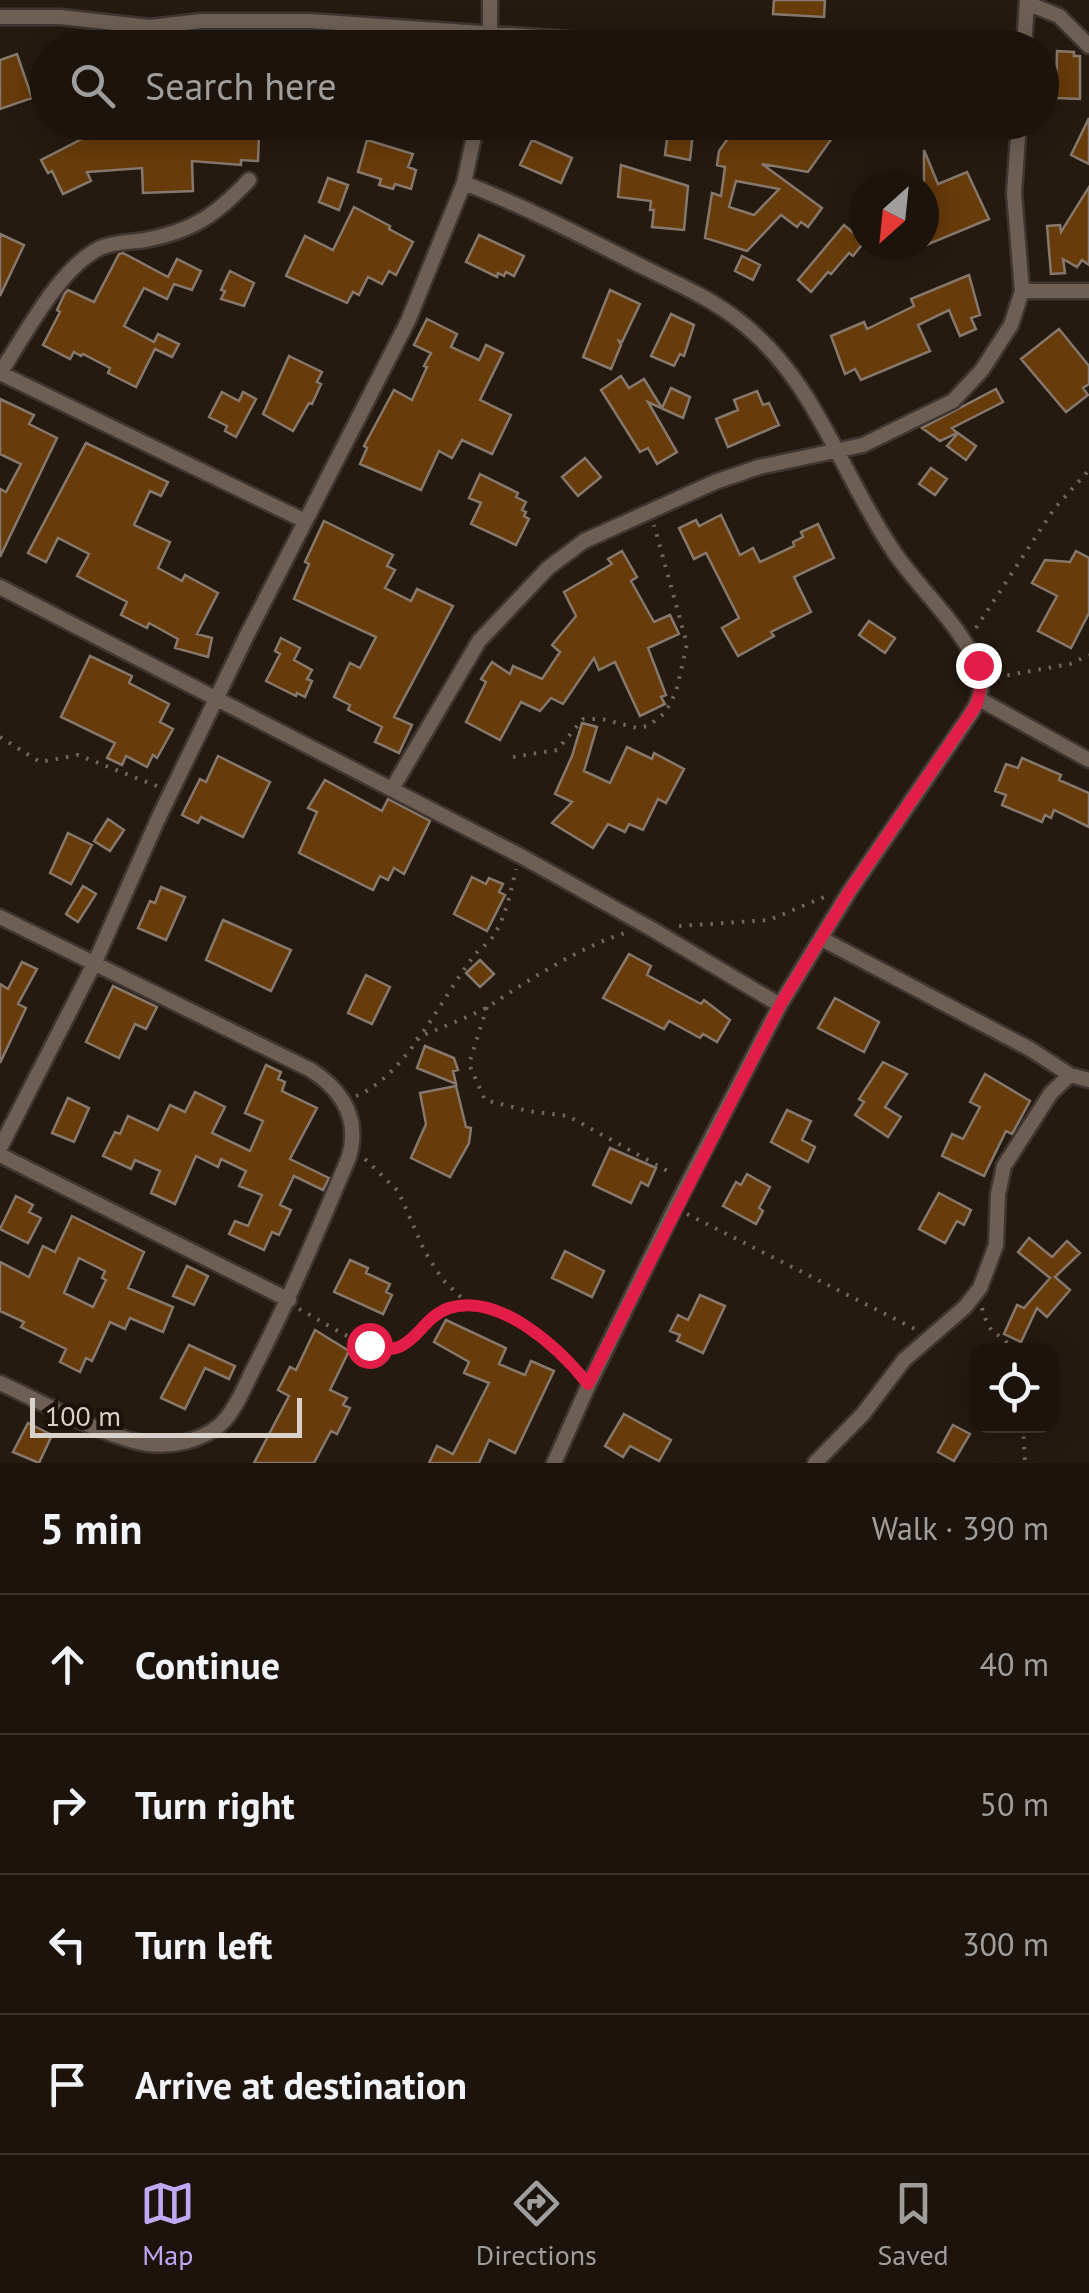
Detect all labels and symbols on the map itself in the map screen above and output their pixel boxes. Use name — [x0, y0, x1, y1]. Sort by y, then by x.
north arrow — [849, 170, 939, 260]
route end — [956, 643, 1002, 689]
route start — [347, 1323, 393, 1369]
scale bar — [30, 1393, 302, 1438]

